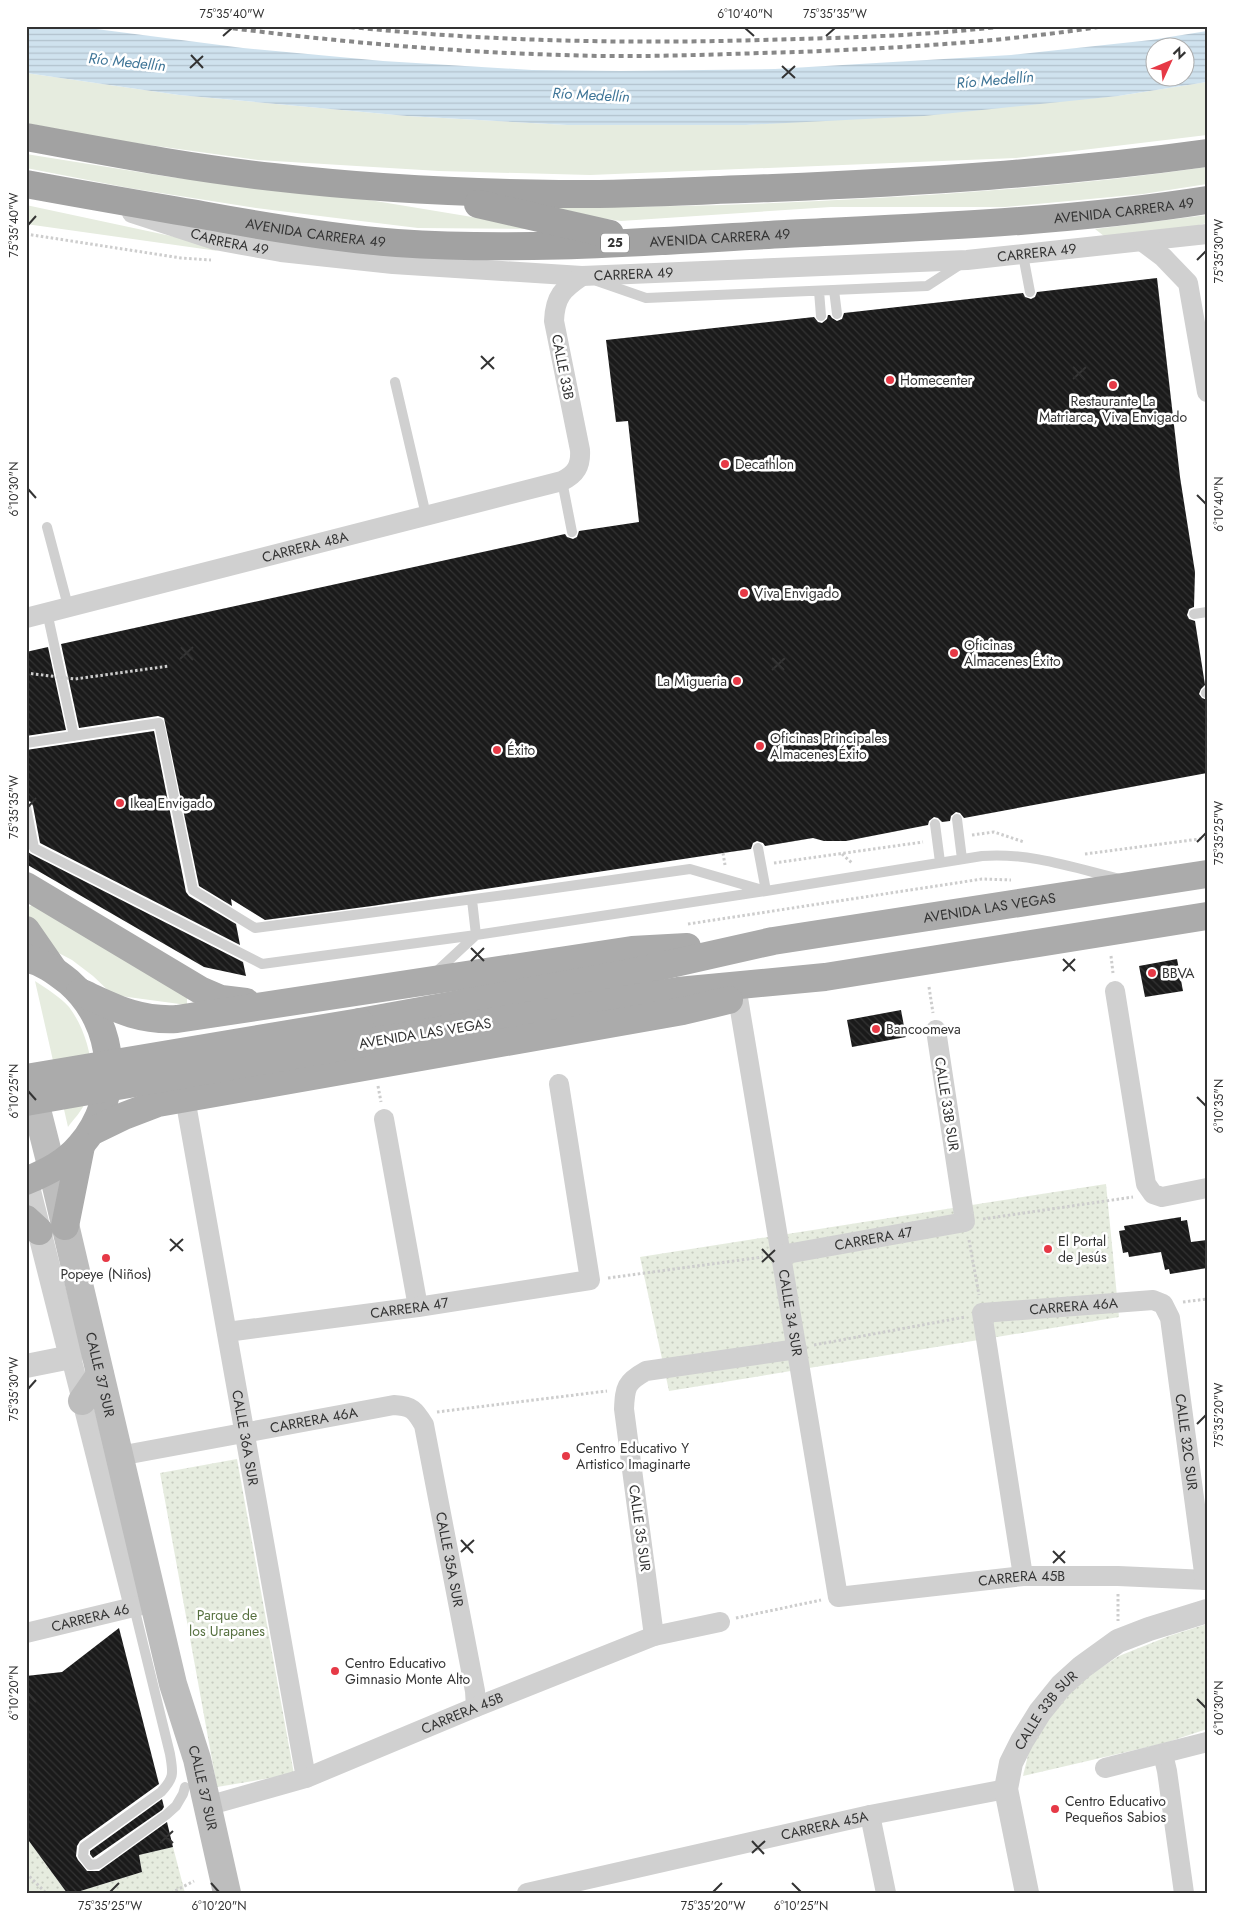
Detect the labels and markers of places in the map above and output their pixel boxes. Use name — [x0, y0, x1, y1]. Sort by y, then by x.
place label: Homecenter — [900, 370, 973, 390]
marker: Homecenter — [884, 374, 896, 386]
marker: Restaurante La Matriarca, Viva Envigado — [1107, 379, 1119, 391]
place label: Restaurante La Matriarca, Viva Envigado — [1039, 391, 1187, 427]
place label: Decathlon — [735, 454, 794, 474]
marker: Decathlon — [719, 458, 731, 470]
place label: Viva Envigado — [754, 583, 839, 603]
marker: Viva Envigado — [738, 587, 750, 599]
place label: Oficinas Almacenes Éxito — [964, 635, 1061, 671]
marker: Oficinas Almacenes Éxito — [948, 647, 960, 659]
place label: La Migueria — [657, 671, 727, 691]
marker: La Migueria — [731, 675, 743, 687]
place label: Oficinas Principales Almacenes Éxito — [770, 728, 888, 764]
place label: Éxito — [507, 740, 536, 760]
marker: Oficinas Principales Almacenes Éxito — [754, 740, 766, 752]
marker: Éxito — [491, 744, 503, 756]
place label: Ikea Envigado — [130, 793, 213, 813]
marker: Ikea Envigado — [114, 797, 126, 809]
place label: BBVA — [1162, 963, 1195, 983]
marker: BBVA — [1146, 967, 1158, 979]
place label: Bancoomeva — [886, 1019, 961, 1039]
marker: Bancoomeva — [870, 1023, 882, 1035]
place label: El Portal de Jesús — [1058, 1231, 1107, 1267]
marker: El Portal de Jesús — [1042, 1243, 1054, 1255]
marker: Popeye (Niños) — [100, 1252, 112, 1264]
place label: Popeye (Niños) — [60, 1264, 152, 1284]
place label: Centro Educativo Y Artistico Imaginarte — [576, 1438, 690, 1474]
marker: Centro Educativo Y Artistico Imaginarte — [560, 1450, 572, 1462]
place label: Centro Educativo Gimnasio Monte Alto — [345, 1653, 471, 1689]
marker: Centro Educativo Gimnasio Monte Alto — [329, 1665, 341, 1677]
place label: Centro Educativo Pequeños Sabios — [1065, 1791, 1167, 1827]
marker: Centro Educativo Pequeños Sabios — [1049, 1803, 1061, 1815]

